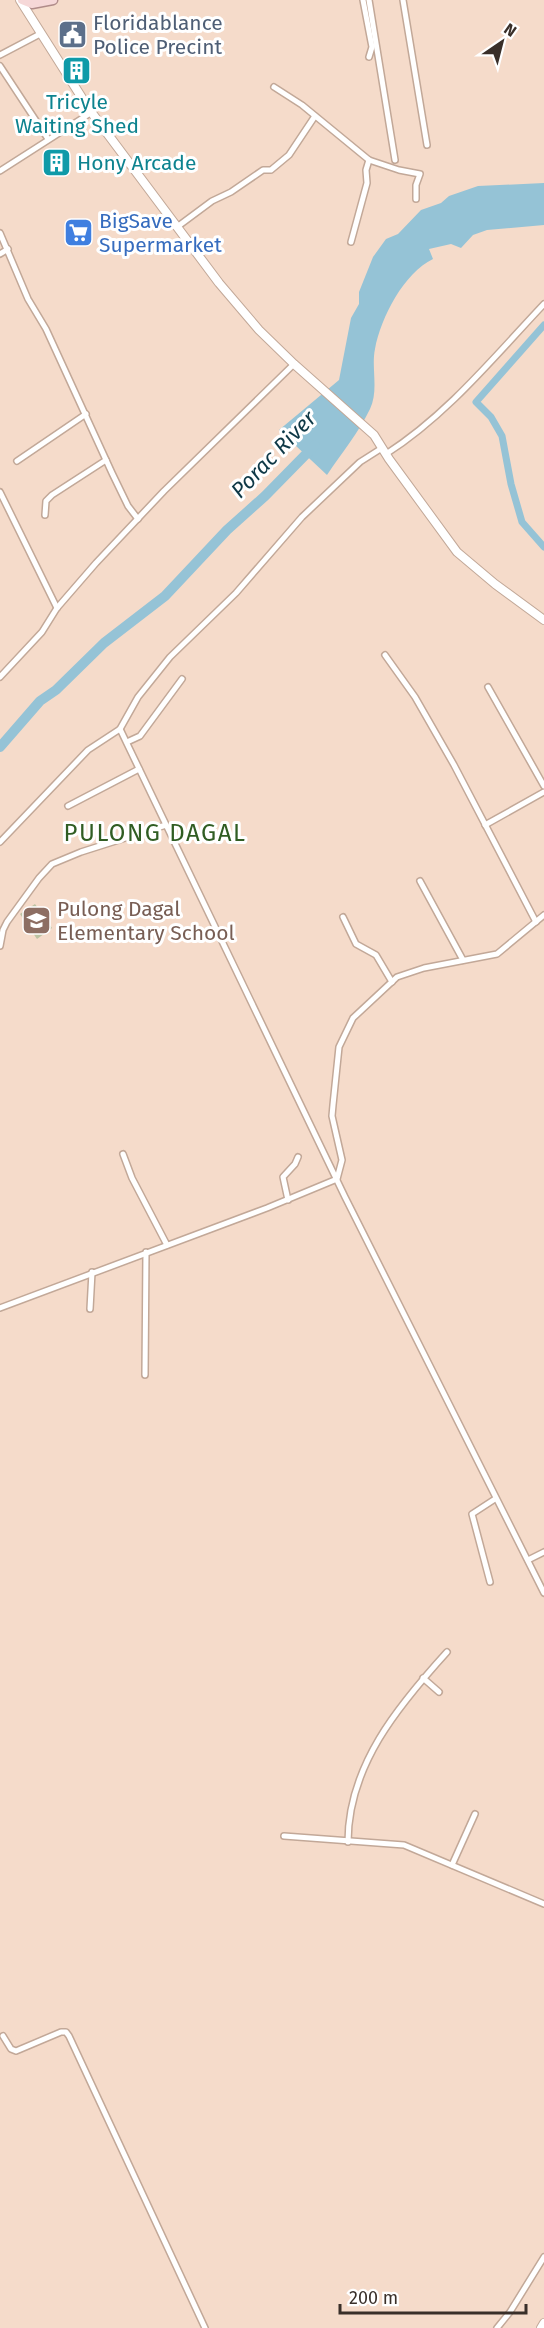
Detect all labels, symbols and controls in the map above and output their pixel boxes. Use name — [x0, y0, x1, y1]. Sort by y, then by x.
place label: Floridablance Police Precint — [93, 10, 223, 60]
north arrow — [472, 12, 532, 72]
public building icon: Floridablance Police Precint — [56, 19, 88, 51]
text: N — [501, 19, 520, 41]
building icon: Tricyle Waiting Shed — [61, 55, 93, 87]
place label: Tricyle Waiting Shed — [15, 89, 139, 139]
building icon: Hony Arcade — [40, 147, 72, 179]
place label: Hony Arcade — [77, 150, 196, 176]
place label: BigSave Supermarket — [99, 208, 222, 258]
supermarket icon: BigSave Supermarket — [62, 217, 94, 249]
water label: Porac River — [225, 405, 322, 504]
district label: PULONG DAGAL — [64, 819, 246, 847]
place label: Pulong Dagal Elementary School — [57, 896, 235, 946]
school or university icon: Pulong Dagal Elementary School — [20, 905, 52, 937]
scale bar — [340, 2277, 526, 2315]
text: 200 m — [349, 2287, 398, 2309]

